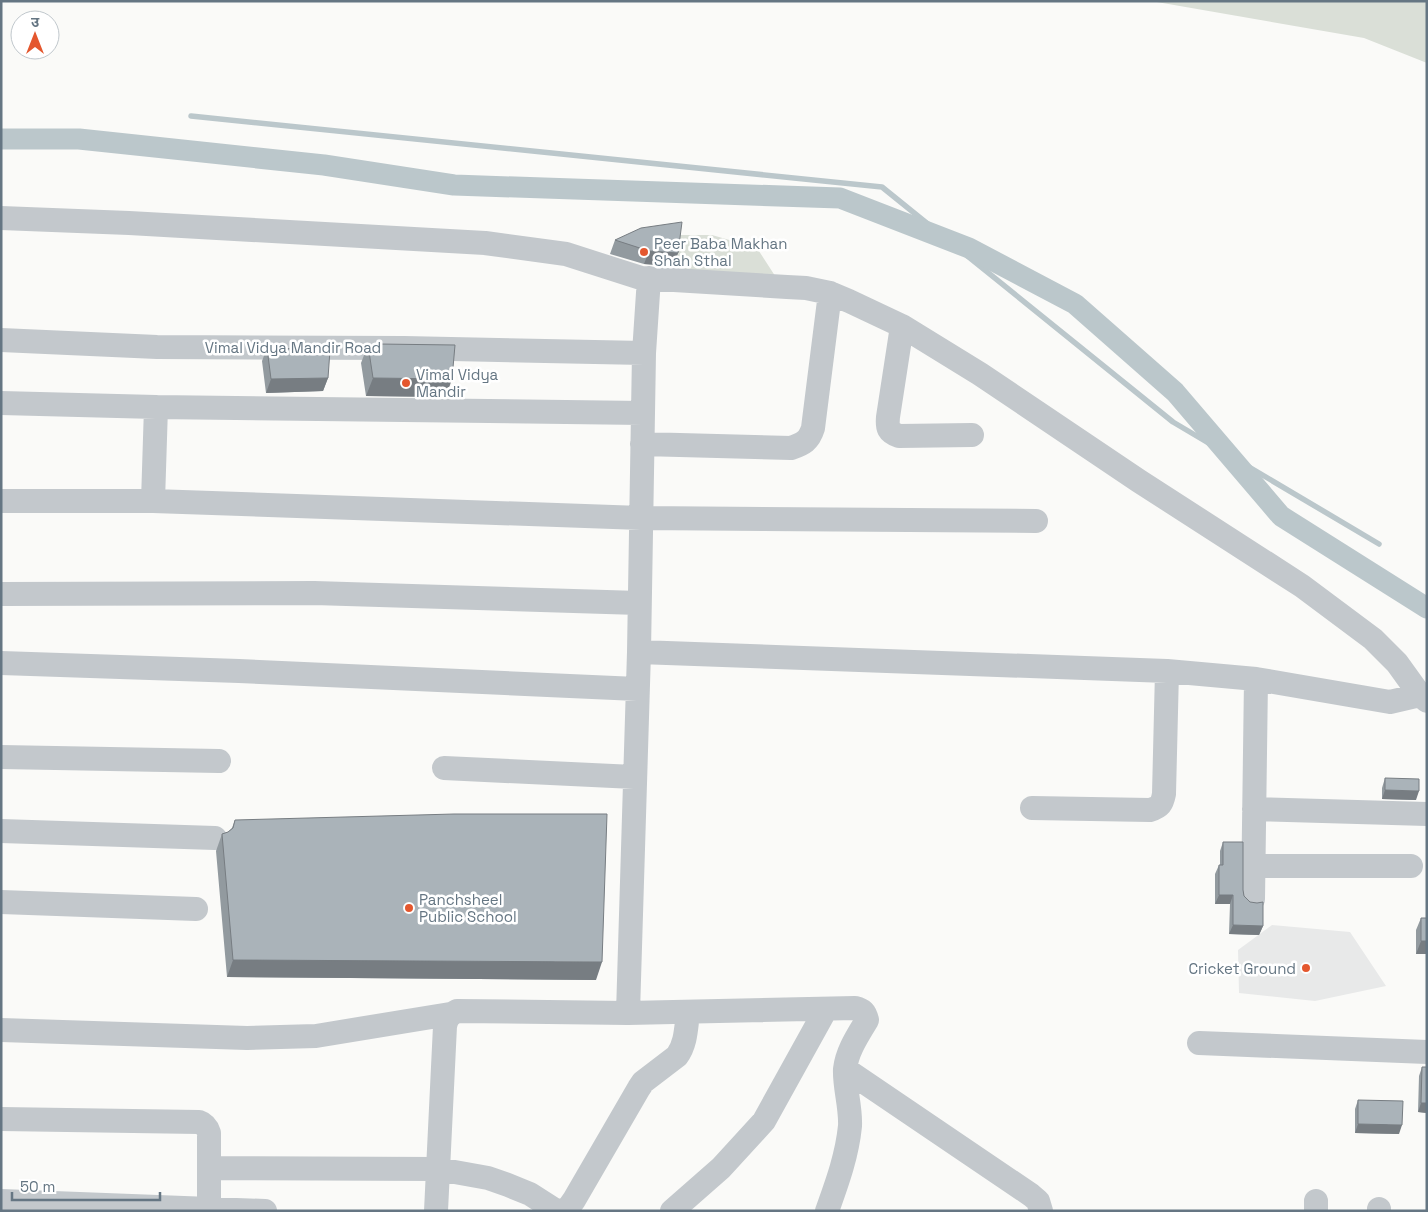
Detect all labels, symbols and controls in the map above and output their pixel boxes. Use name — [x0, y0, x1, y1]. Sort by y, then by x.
north arrow — [10, 10, 60, 60]
text: उ — [31, 13, 40, 31]
place label: Peer Baba Makhan Shah Sthal — [654, 234, 787, 270]
marker: Peer Baba Makhan Shah Sthal — [638, 246, 650, 258]
street label: Vimal Vidya Mandir Road — [205, 338, 381, 357]
place label: Vimal Vidya Mandir — [416, 365, 499, 401]
marker: Vimal Vidya Mandir — [400, 377, 412, 389]
place label: Panchsheel Public School — [419, 890, 517, 926]
marker: Panchsheel Public School — [403, 902, 415, 914]
place label: Cricket Ground — [1188, 959, 1296, 978]
marker: Cricket Ground — [1300, 962, 1312, 974]
scale bar — [12, 1170, 160, 1202]
text: 50 m — [20, 1177, 55, 1196]

